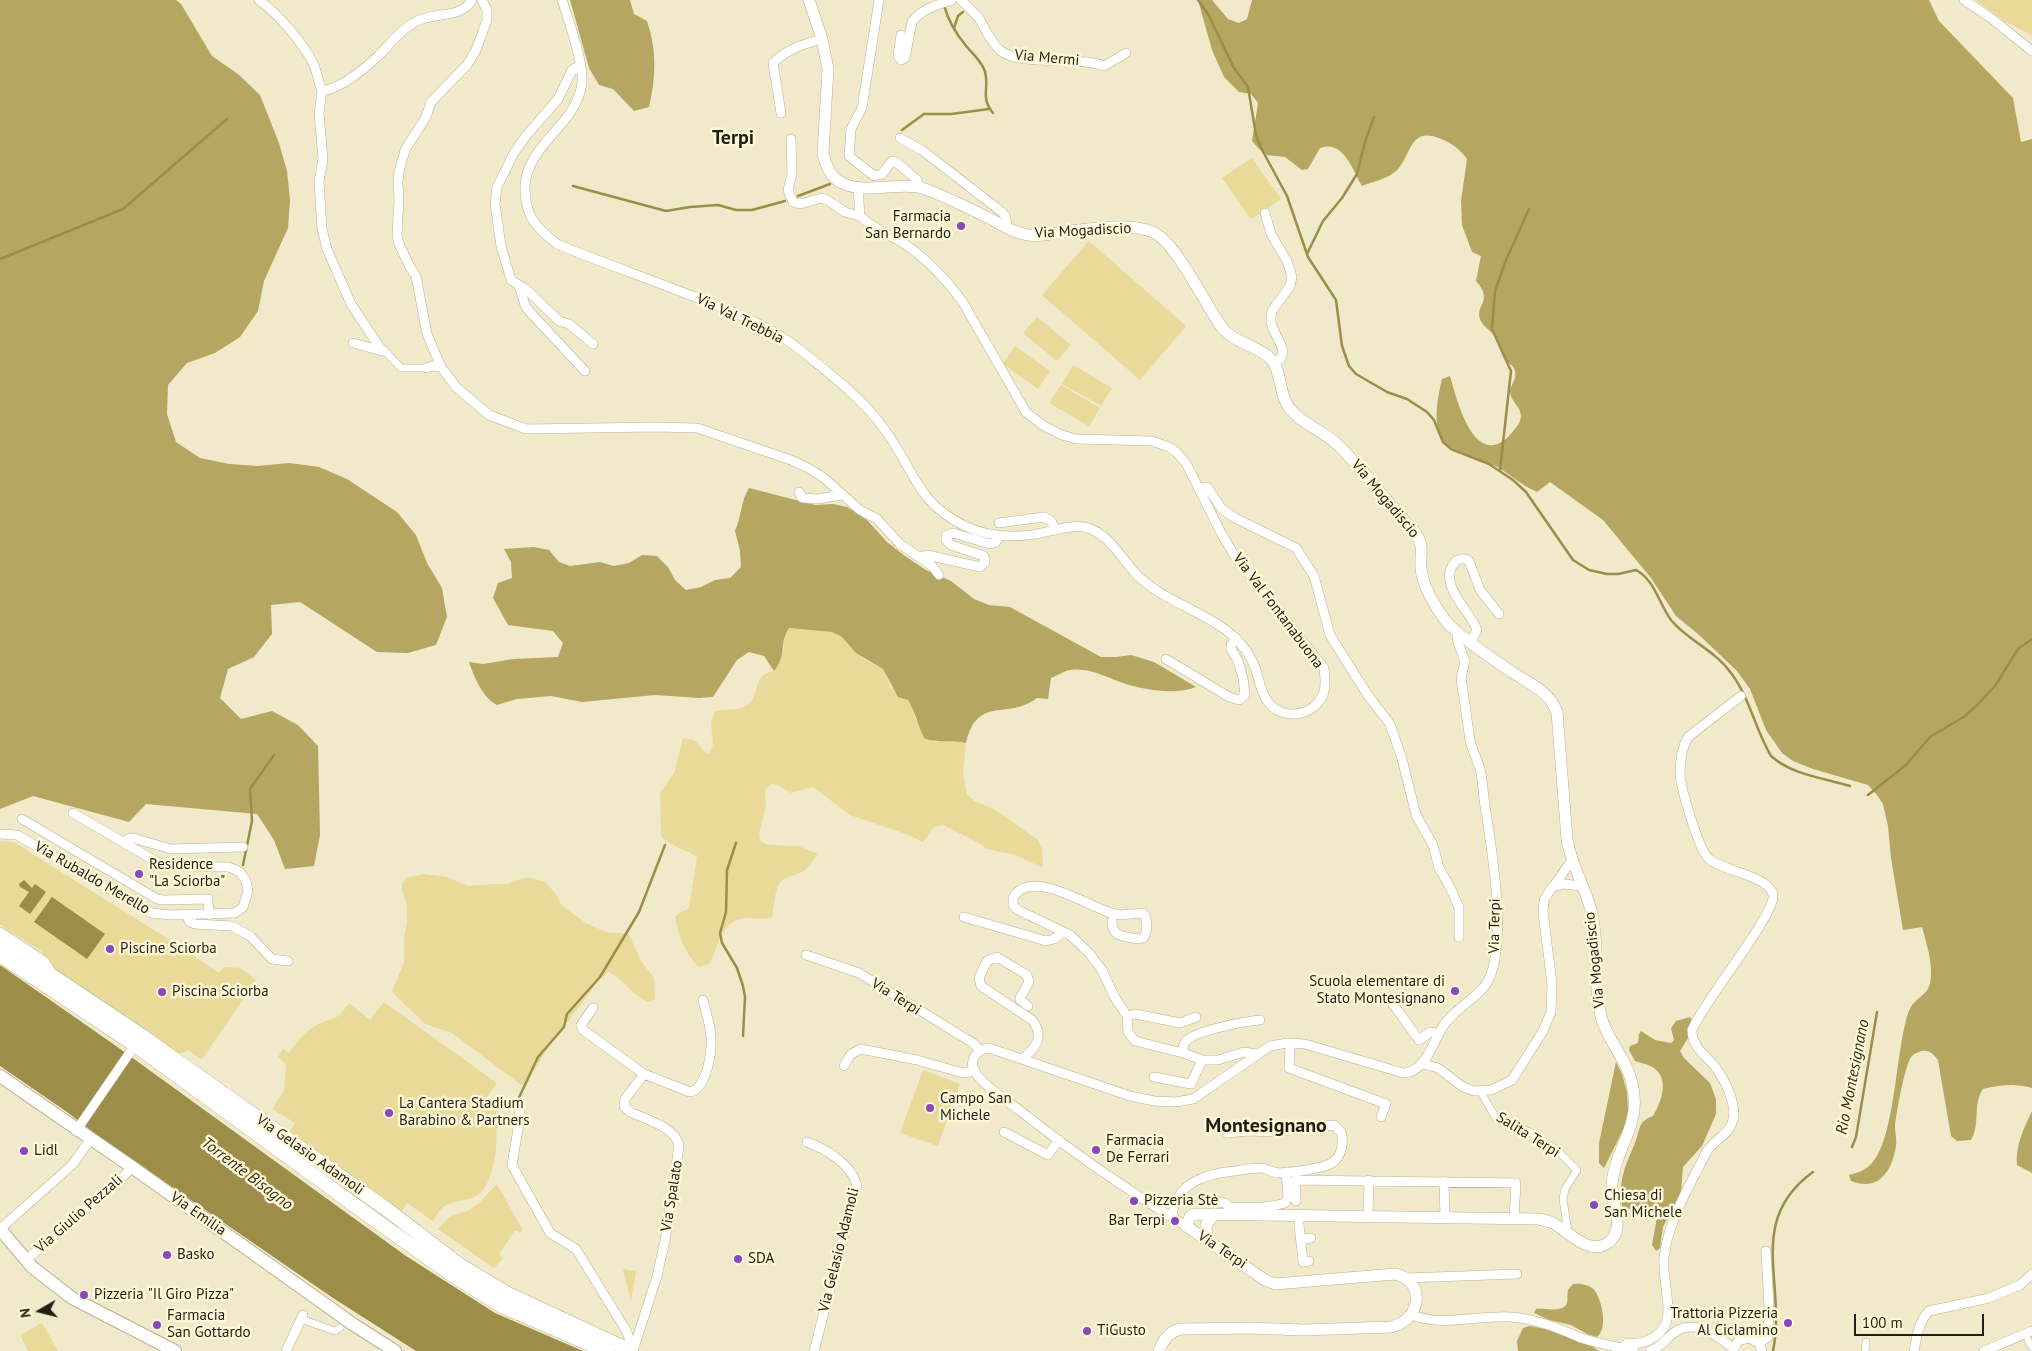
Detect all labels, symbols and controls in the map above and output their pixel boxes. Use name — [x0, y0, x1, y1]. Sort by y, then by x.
street label: Via Mermi — [1014, 46, 1080, 70]
district label: Terpi — [712, 126, 754, 150]
place label: Farmacia San Bernardo — [865, 208, 951, 243]
street label: Via Mogadiscio — [1034, 219, 1132, 243]
marker: Farmacia San Bernardo — [955, 220, 967, 232]
street label: Via Val Trebbia — [693, 290, 787, 348]
street label: Via Mogadiscio — [1347, 456, 1423, 542]
street label: Via Val Fontanabuona — [1229, 550, 1327, 672]
street label: Via Rubaldo Merello — [31, 838, 153, 918]
place label: Residence "La Sciorba" — [149, 856, 225, 891]
marker: Residence "La Sciorba" — [133, 868, 145, 880]
street label: Via Terpi — [1486, 898, 1504, 954]
street label: Via Mogadiscio — [1581, 911, 1609, 1009]
place label: Piscine Sciorba — [120, 940, 217, 958]
marker: Piscine Sciorba — [104, 943, 116, 955]
place label: Scuola elementare di Stato Montesignano — [1309, 973, 1445, 1008]
street label: Via Terpi — [868, 975, 924, 1019]
place label: Piscina Sciorba — [172, 983, 269, 1001]
marker: Scuola elementare di Stato Montesignano — [1449, 985, 1461, 997]
marker: Piscina Sciorba — [156, 986, 168, 998]
water label: Rio Montesignano — [1832, 1018, 1874, 1136]
place label: Campo San Michele — [940, 1090, 1012, 1125]
place label: La Cantera Stadium Barabino & Partners — [399, 1095, 529, 1130]
marker: Campo San Michele — [924, 1102, 936, 1114]
marker: La Cantera Stadium Barabino & Partners — [383, 1107, 395, 1119]
street label: Salita Terpi — [1493, 1108, 1563, 1162]
street label: Via Gelasio Adamoli — [252, 1111, 368, 1199]
district label: Montesignano — [1205, 1114, 1327, 1138]
place label: Farmacia De Ferrari — [1106, 1132, 1170, 1167]
water label: Torrente Bisagno — [198, 1133, 296, 1215]
place label: Lidl — [34, 1142, 58, 1160]
marker: Farmacia De Ferrari — [1090, 1144, 1102, 1156]
marker: Lidl — [18, 1145, 30, 1157]
street label: Via Spalato — [657, 1159, 687, 1233]
street label: Via Giulio Pezzali — [31, 1171, 127, 1257]
street label: Via Gelasio Adamoli — [815, 1186, 863, 1314]
place label: Chiesa di San Michele — [1604, 1187, 1682, 1222]
street label: Via Emilia — [167, 1188, 229, 1240]
place label: Pizzeria Stè — [1144, 1192, 1218, 1210]
marker: Pizzeria Stè — [1128, 1195, 1140, 1207]
marker: Chiesa di San Michele — [1588, 1199, 1600, 1211]
place label: Bar Terpi — [1108, 1212, 1165, 1230]
marker: Bar Terpi — [1169, 1215, 1181, 1227]
street label: Via Terpi — [1194, 1227, 1250, 1273]
place label: Basko — [177, 1246, 215, 1264]
marker: Basko — [161, 1249, 173, 1261]
place label: SDA — [748, 1250, 774, 1268]
marker: SDA — [732, 1253, 744, 1265]
north arrow — [15, 1286, 65, 1336]
place label: Pizzeria "Il Giro Pizza" — [94, 1286, 234, 1304]
marker: Pizzeria "Il Giro Pizza" — [78, 1289, 90, 1301]
scale bar — [1857, 1304, 1987, 1336]
place label: Trattoria Pizzeria Al Ciclamino — [1670, 1305, 1778, 1340]
text: N — [16, 1307, 35, 1319]
place label: Farmacia San Gottardo — [167, 1307, 251, 1342]
text: 100 m — [1862, 1313, 1903, 1332]
marker: Trattoria Pizzeria Al Ciclamino — [1782, 1317, 1794, 1329]
marker: Farmacia San Gottardo — [151, 1319, 163, 1331]
place label: TiGusto — [1097, 1322, 1146, 1340]
marker: TiGusto — [1081, 1325, 1093, 1337]

